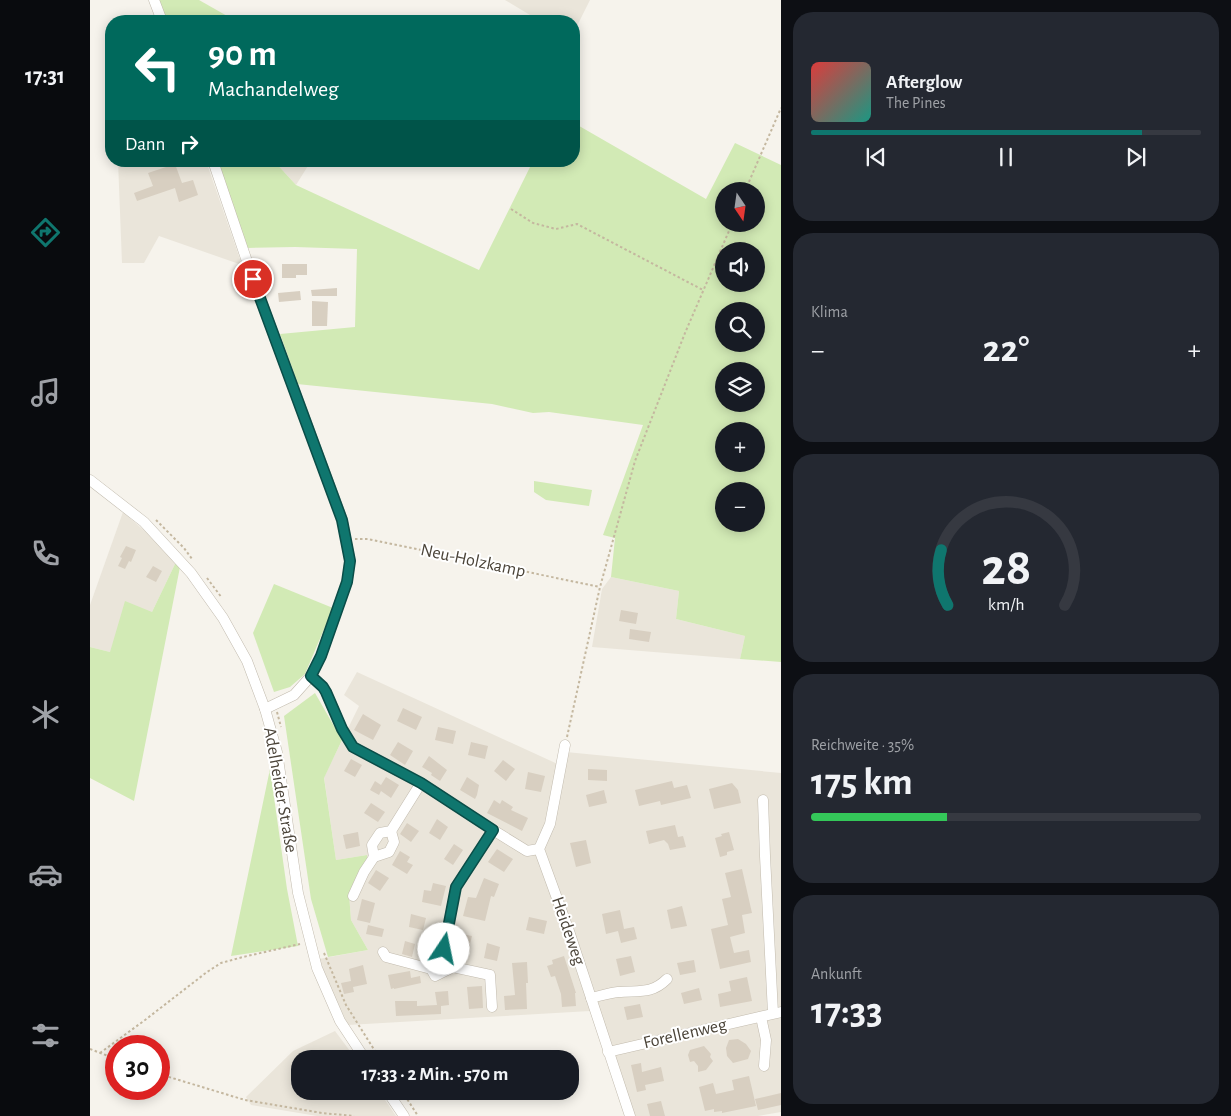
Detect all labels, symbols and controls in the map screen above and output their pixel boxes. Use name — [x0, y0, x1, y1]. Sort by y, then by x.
icon: left — [125, 35, 190, 100]
text: 90 m — [208, 37, 277, 72]
text: 17:31 — [25, 65, 65, 87]
text: Afterglow — [886, 73, 962, 92]
text: Machandelweg — [208, 78, 339, 100]
text: The Pines — [886, 95, 946, 111]
icon: right — [175, 130, 203, 158]
text: Dann — [125, 135, 165, 154]
icon: previous — [862, 143, 890, 171]
icon: pause — [992, 143, 1020, 171]
icon: next — [1122, 143, 1150, 171]
north arrow — [715, 182, 765, 232]
map controls — [715, 182, 765, 532]
icon: directions — [28, 215, 63, 250]
button: sound — [715, 242, 765, 292]
pin — [232, 258, 274, 300]
icon: arrive — [239, 265, 267, 293]
button: search — [715, 302, 765, 352]
text: Klima — [811, 304, 848, 320]
text: 22° — [983, 331, 1029, 369]
text: − — [811, 337, 824, 365]
text: + — [1188, 337, 1201, 365]
button: layers — [715, 362, 765, 412]
icon: music — [28, 375, 63, 410]
button: + — [715, 422, 765, 472]
button: − — [715, 482, 765, 532]
icon: phone — [28, 536, 63, 571]
street label: Neu-Holzkamp — [419, 541, 527, 581]
text: 28 — [981, 542, 1031, 594]
text: km/h — [988, 596, 1024, 614]
icon: climate — [28, 697, 63, 732]
street label: Adelheider Straße — [260, 726, 300, 854]
text: Reichweite · 35% — [811, 737, 914, 753]
text: 175 km — [811, 764, 913, 802]
icon: car — [28, 857, 63, 892]
street label: Heideweg — [548, 895, 588, 968]
position arrow — [417, 922, 469, 974]
text: Ankunft — [811, 966, 862, 982]
text: 17:33 — [811, 993, 883, 1031]
street label: Forellenweg — [642, 1016, 729, 1052]
icon: filters — [28, 1018, 63, 1053]
speed limit sign: 30 — [105, 1035, 170, 1100]
text: 17:33 · 2 Min. · 570 m — [362, 1065, 508, 1084]

